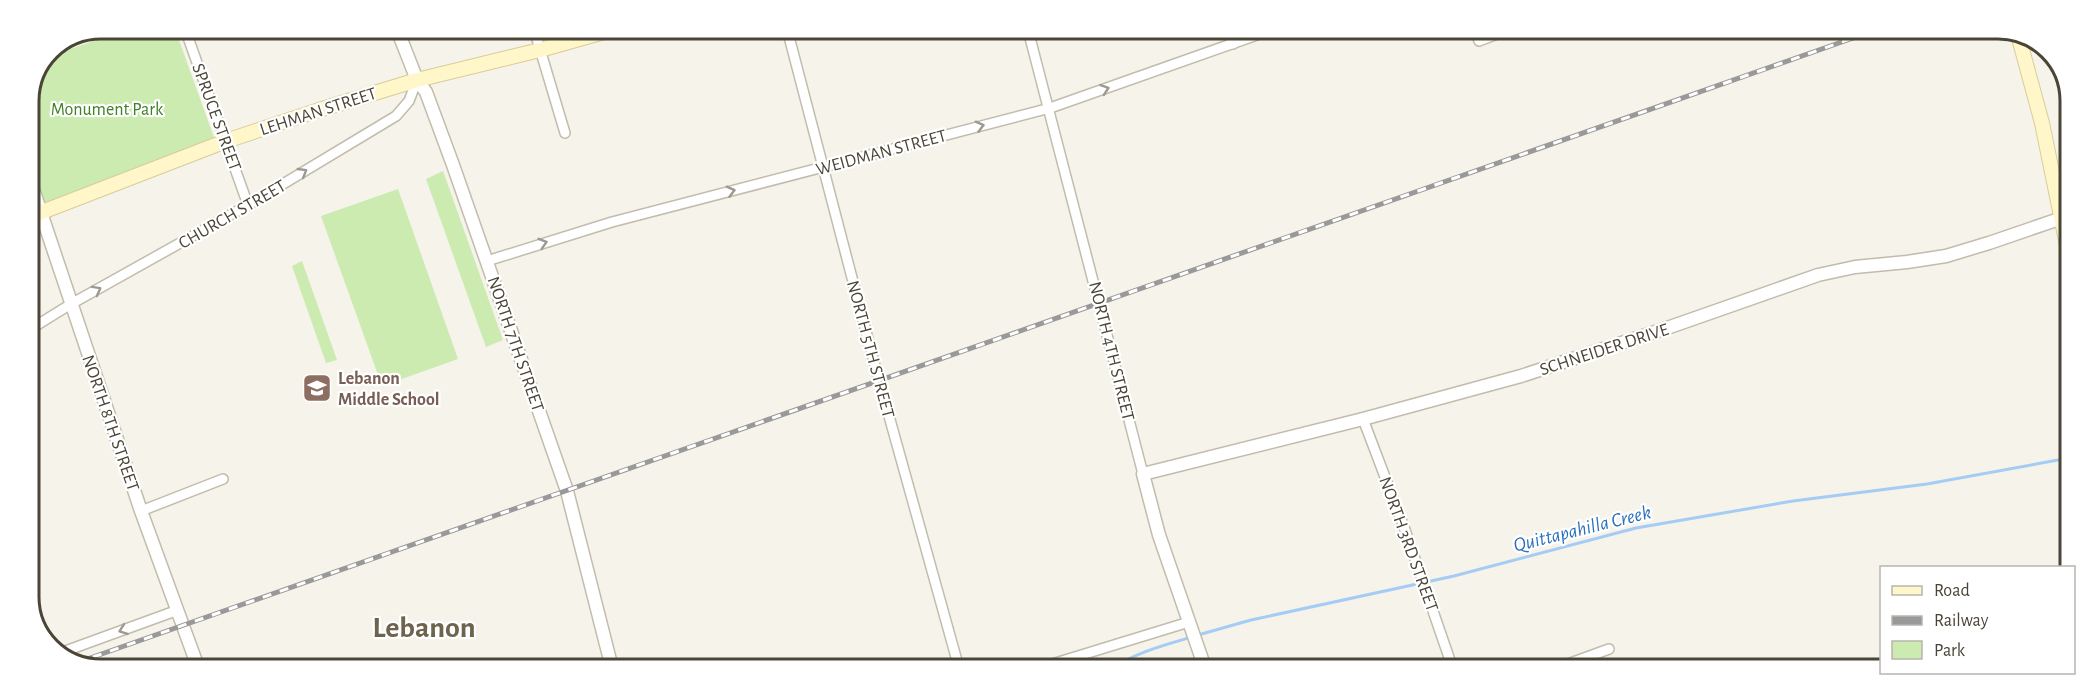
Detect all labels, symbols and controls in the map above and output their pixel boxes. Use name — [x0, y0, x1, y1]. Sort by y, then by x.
street label: SPRUCE STREET — [188, 61, 244, 174]
one-way arrow — [1099, 83, 1110, 96]
street label: LEHMAN STREET — [258, 85, 379, 139]
park label: Monument Park — [51, 101, 164, 119]
one-way arrow — [975, 121, 985, 134]
street label: WEIDMAN STREET — [814, 127, 949, 179]
one-way arrow — [297, 168, 307, 180]
street label: CHURCH STREET — [176, 177, 289, 253]
one-way arrow — [725, 186, 736, 198]
one-way arrow — [537, 238, 548, 250]
street label: NORTH 7TH STREET — [483, 274, 547, 414]
street label: NORTH 5TH STREET — [843, 279, 897, 420]
street label: NORTH 4TH STREET — [1085, 280, 1137, 423]
one-way arrow — [91, 286, 101, 297]
street label: SCHNEIDER DRIVE — [1538, 321, 1671, 379]
street label: NORTH 8TH STREET — [78, 353, 142, 494]
place label: Lebanon Middle School — [338, 370, 440, 409]
school or university icon: Lebanon Middle School — [301, 372, 333, 404]
street label: NORTH 3RD STREET — [1375, 475, 1441, 614]
water label: Quittapahilla Creek — [1511, 502, 1653, 556]
legend — [1880, 566, 2075, 674]
text: Road — [1934, 582, 1970, 600]
text: Railway — [1934, 612, 1989, 630]
district label: Lebanon — [372, 613, 476, 643]
one-way arrow — [118, 623, 129, 636]
text: Park — [1934, 642, 1966, 660]

